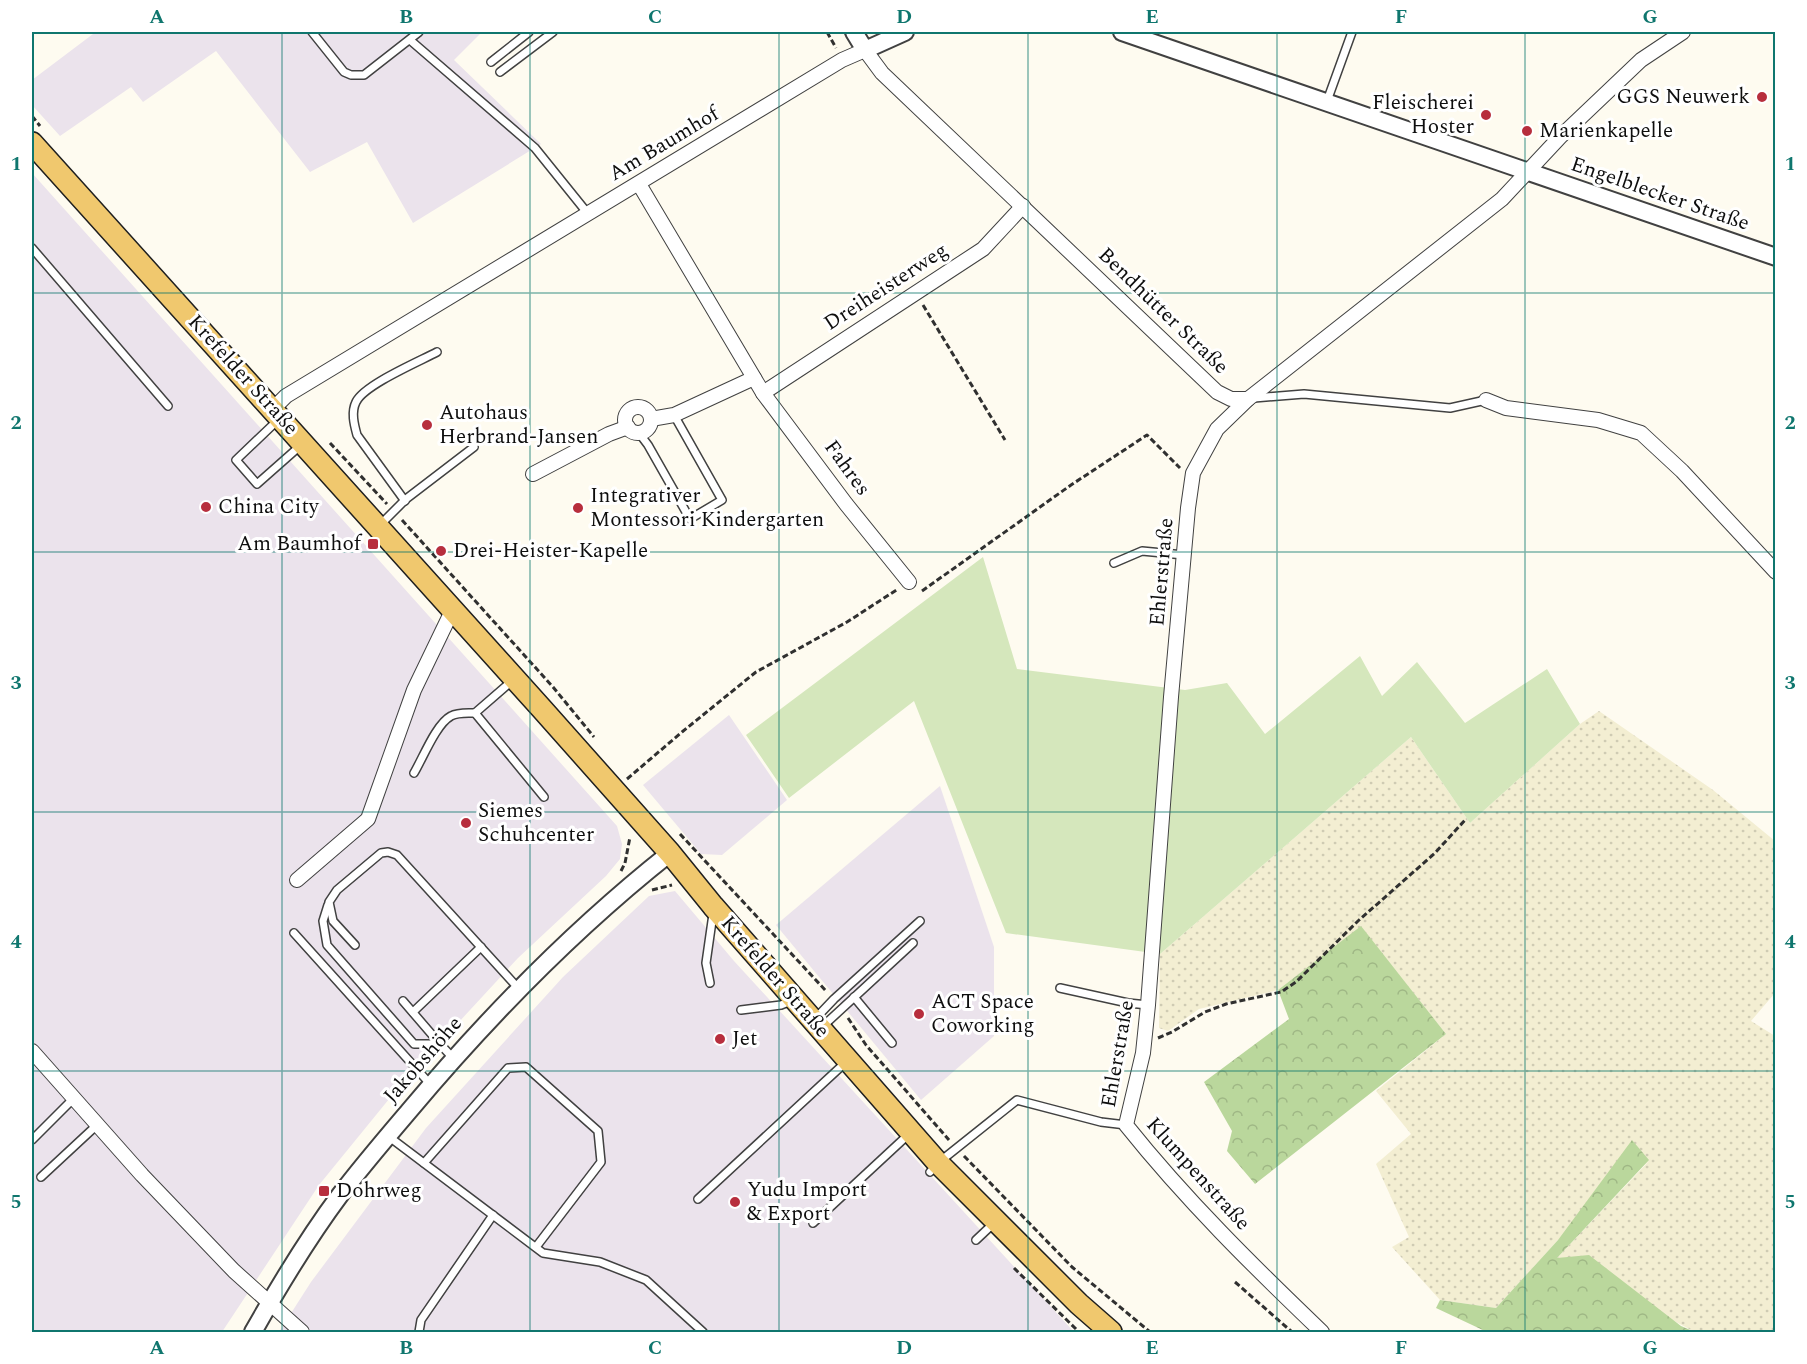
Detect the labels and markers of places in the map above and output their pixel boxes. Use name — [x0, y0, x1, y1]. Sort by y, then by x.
place label: GGS Neuwerk — [1617, 81, 1750, 113]
place label: Fleischerei Hoster — [1372, 87, 1474, 143]
marker: GGS Neuwerk — [1755, 90, 1769, 104]
marker: Fleischerei Hoster — [1479, 108, 1493, 122]
place label: Marienkapelle — [1539, 115, 1673, 147]
marker: Marienkapelle — [1520, 124, 1534, 138]
place label: Autohaus Herbrand-Jansen — [439, 397, 598, 453]
marker: Autohaus Herbrand-Jansen — [420, 418, 434, 432]
place label: Integrativer Montessori Kindergarten — [590, 480, 824, 536]
place label: China City — [218, 491, 320, 523]
marker: China City — [199, 500, 213, 514]
marker: Integrativer Montessori Kindergarten — [571, 501, 585, 515]
place label: Am Baumhof — [237, 528, 363, 560]
place label: Drei-Heister-Kapelle — [453, 535, 648, 567]
marker: Am Baumhof — [366, 537, 380, 551]
marker: Drei-Heister-Kapelle — [434, 544, 448, 558]
place label: Siemes Schuhcenter — [478, 795, 594, 851]
marker: Siemes Schuhcenter — [459, 816, 473, 830]
place label: ACT Space Coworking — [931, 986, 1035, 1042]
marker: ACT Space Coworking — [912, 1007, 926, 1021]
place label: Jet — [732, 1023, 757, 1055]
marker: Jet — [713, 1032, 727, 1046]
place label: Yudu Import & Export — [747, 1174, 867, 1230]
place label: Dohrweg — [336, 1175, 422, 1207]
marker: Dohrweg — [317, 1184, 331, 1198]
marker: Yudu Import & Export — [728, 1195, 742, 1209]

